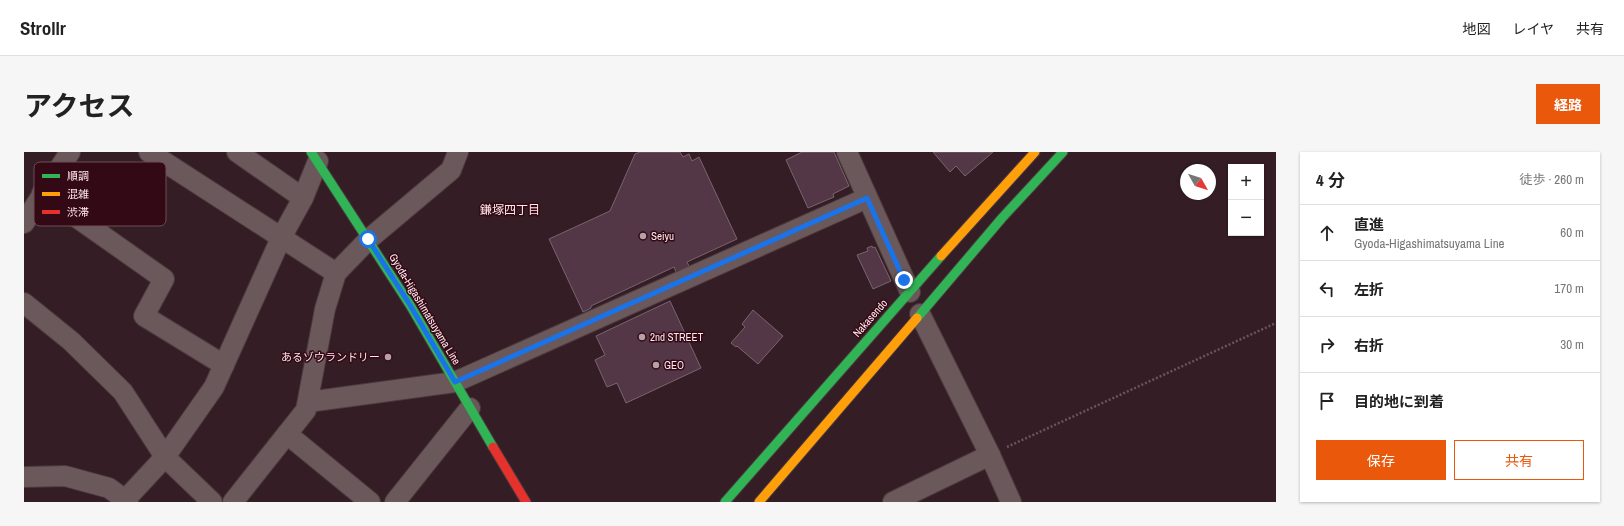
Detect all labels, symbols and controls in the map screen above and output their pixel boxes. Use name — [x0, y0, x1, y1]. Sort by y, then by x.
text: Strollr — [20, 15, 66, 41]
text: 地図 — [1462, 20, 1490, 38]
text: レイヤ — [1512, 20, 1554, 38]
text: 共有 — [1576, 20, 1604, 38]
button: 経路 — [1536, 84, 1600, 124]
text: アクセス — [24, 87, 135, 125]
legend — [34, 162, 166, 226]
north arrow — [1180, 164, 1216, 200]
map controls — [1228, 164, 1264, 236]
button: + — [1228, 164, 1264, 200]
text: 4 分 — [1316, 168, 1345, 191]
text: 順調 — [67, 169, 89, 183]
text: 徒歩 · 260 m — [1519, 171, 1584, 188]
text: 混雑 — [67, 187, 89, 201]
button: − — [1228, 200, 1264, 236]
district label: 鎌塚四丁目 — [480, 202, 540, 218]
text: 渋滞 — [67, 205, 89, 219]
text: 直進 — [1354, 214, 1384, 235]
icon: ahead — [1316, 222, 1338, 244]
text: 60 m — [1560, 224, 1584, 241]
place label: Seiyu — [651, 229, 674, 243]
route start — [359, 230, 377, 248]
marker: Seiyu — [638, 231, 648, 241]
text: Gyoda-Higashimatsuyama Line — [1354, 235, 1505, 252]
street label: Gyoda-Higashimatsuyama Line — [386, 251, 464, 367]
route end — [895, 271, 913, 289]
icon: left — [1316, 278, 1338, 300]
text: 左折 — [1354, 279, 1384, 300]
text: 170 m — [1554, 280, 1584, 297]
street label: Nakasendo — [850, 296, 890, 340]
place label: 2nd STREET — [650, 330, 704, 344]
marker: 2nd STREET — [637, 332, 647, 342]
icon: right — [1316, 334, 1338, 356]
text: 右折 — [1354, 335, 1384, 356]
text: 30 m — [1560, 336, 1584, 353]
place label: あるゾウランドリー — [281, 350, 380, 364]
marker: あるゾウランドリー — [383, 352, 393, 362]
place label: GEO — [664, 358, 684, 372]
marker: GEO — [651, 360, 661, 370]
icon: arrive — [1316, 390, 1338, 412]
text: 目的地に到着 — [1354, 391, 1444, 412]
button: 保存 — [1316, 440, 1446, 480]
button: 共有 — [1454, 440, 1584, 480]

